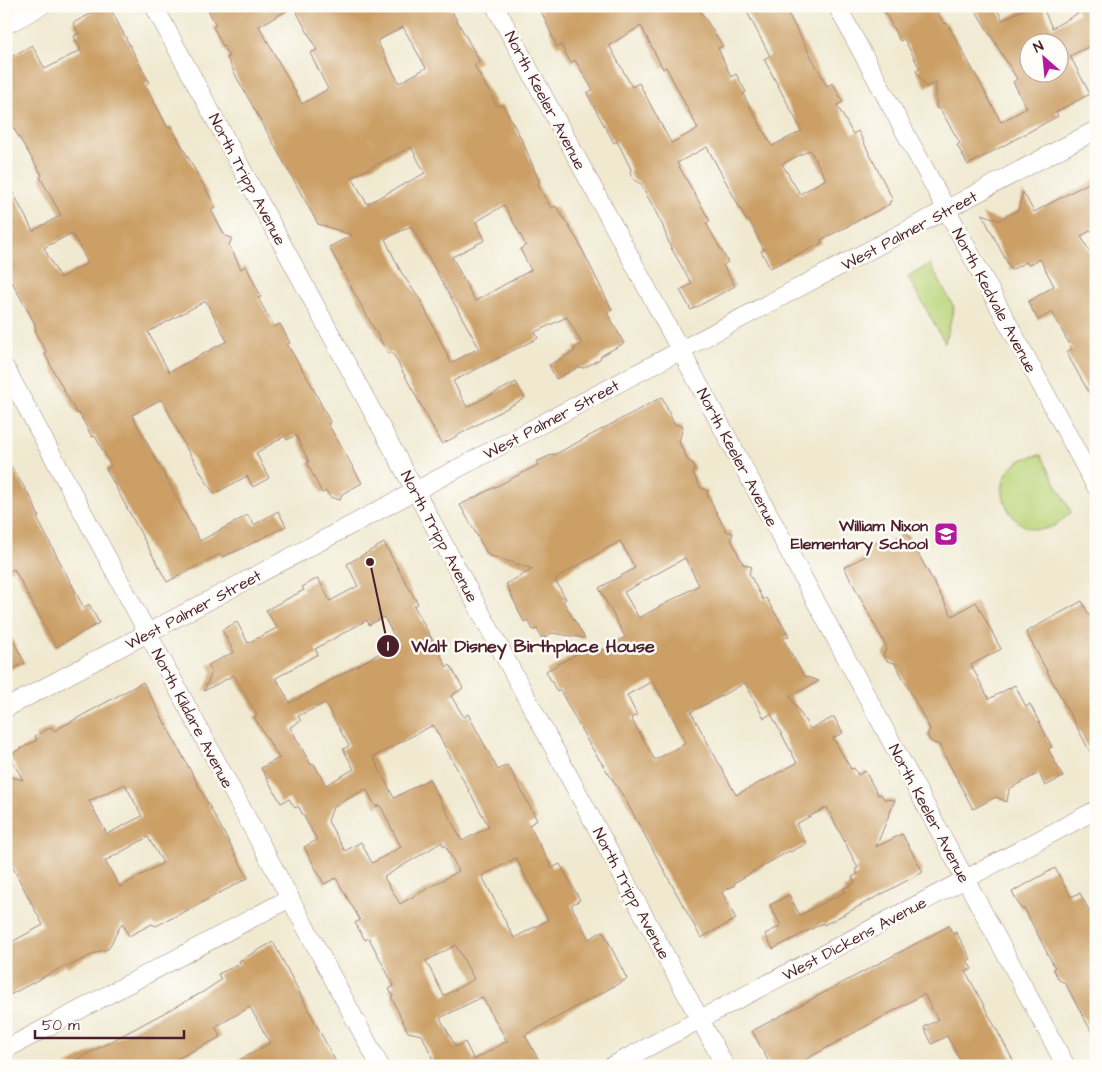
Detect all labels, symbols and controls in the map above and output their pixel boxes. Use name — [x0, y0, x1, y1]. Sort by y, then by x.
street label: North Keeler Avenue — [499, 27, 591, 174]
north arrow — [1020, 32, 1070, 82]
text: N — [1030, 36, 1047, 58]
street label: North Tripp Avenue — [203, 110, 291, 249]
street label: West Palmer Street — [838, 185, 982, 276]
street label: North Kedvale Avenue — [947, 224, 1042, 377]
street label: West Palmer Street — [480, 374, 624, 465]
street label: North Keeler Avenue — [691, 384, 783, 531]
street label: North Tripp Avenue — [395, 467, 483, 606]
place label: William Nixon Elementary School — [791, 515, 928, 556]
school or university icon: William Nixon Elementary School — [933, 521, 959, 547]
street label: West Palmer Street — [122, 564, 266, 655]
callout: Walt Disney Birthplace House — [376, 629, 664, 662]
text: Walt Disney Birthplace House — [410, 634, 655, 660]
text: 1 — [387, 636, 389, 657]
street label: North Kildare Avenue — [146, 645, 238, 793]
street label: North Keeler Avenue — [883, 740, 975, 887]
street label: North Tripp Avenue — [587, 824, 675, 963]
street label: West Dickens Avenue — [778, 891, 931, 986]
scale bar — [35, 1007, 184, 1039]
text: 50 m — [42, 1015, 80, 1036]

